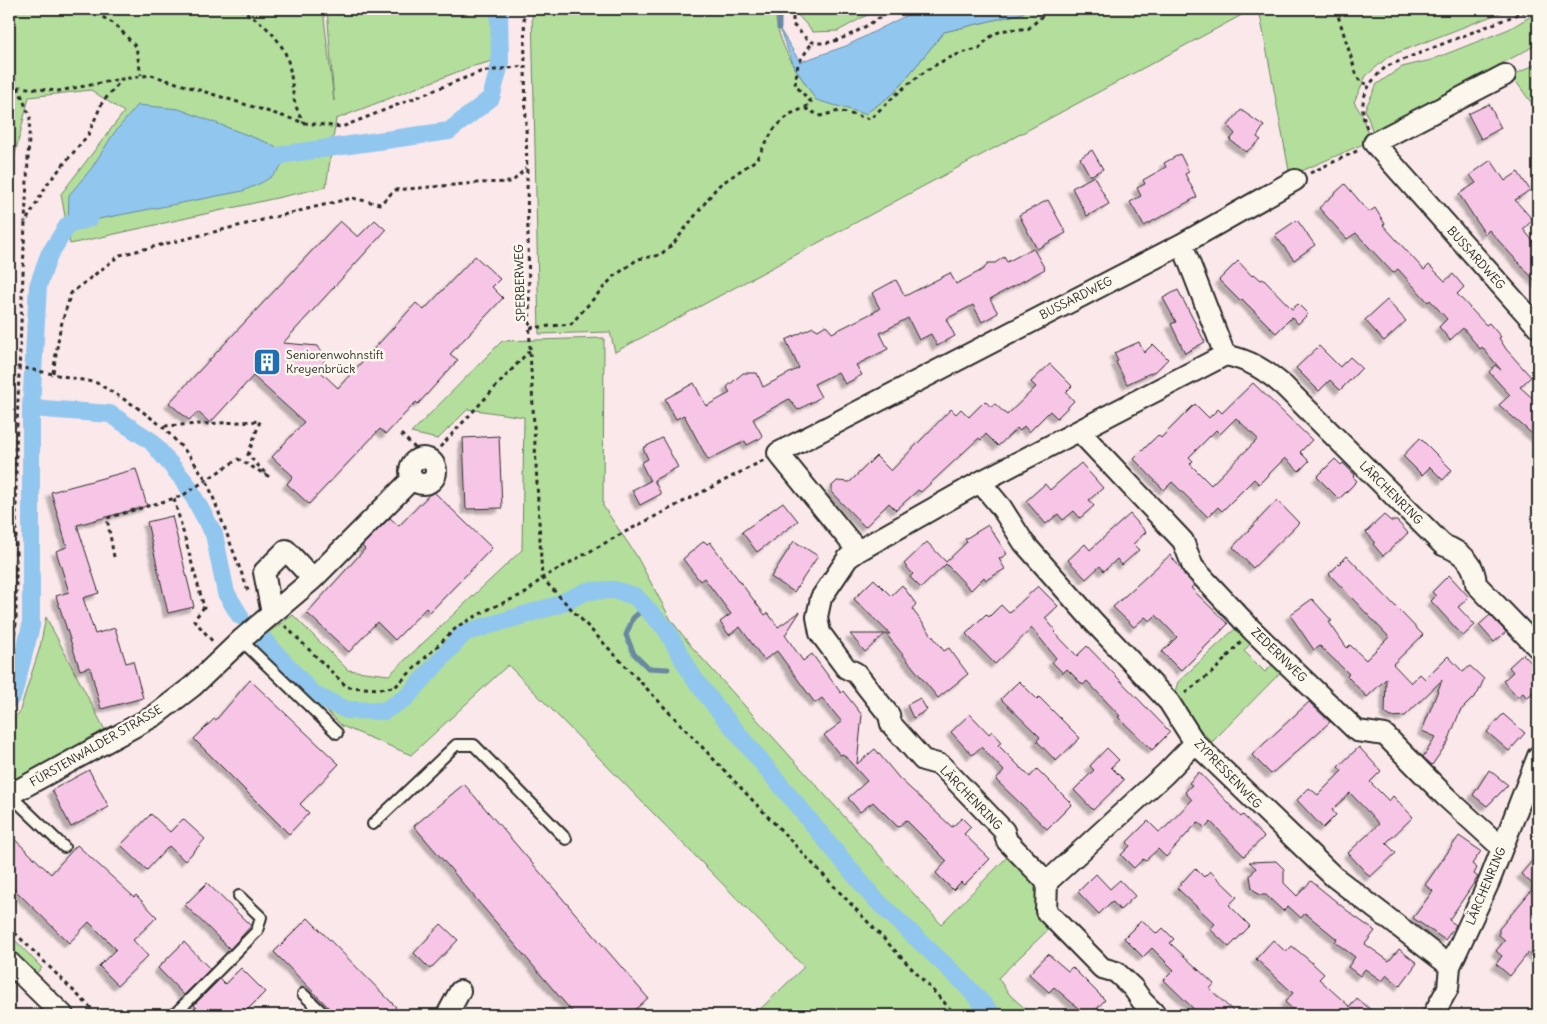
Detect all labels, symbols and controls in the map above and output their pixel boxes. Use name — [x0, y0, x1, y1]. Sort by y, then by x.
street label: BUSSARDWEG — [1444, 223, 1509, 293]
street label: SPERBERWEG — [511, 244, 528, 322]
street label: BUSSARDWEG — [1037, 273, 1115, 322]
building icon: Seniorenwohnstift Kreyenbrück — [252, 347, 282, 377]
place label: Seniorenwohnstift Kreyenbrück — [286, 347, 384, 376]
street label: LÄRCHENRING — [1357, 458, 1426, 528]
street label: ZEDERNWEG — [1248, 624, 1311, 685]
street label: FÜRSTENWALDER STRASSE — [27, 701, 165, 790]
street label: ZYPRESSENWEG — [1192, 736, 1265, 812]
street label: LÄRCHENRING — [937, 762, 1006, 833]
street label: LÄRCHENRING — [1462, 844, 1509, 927]

